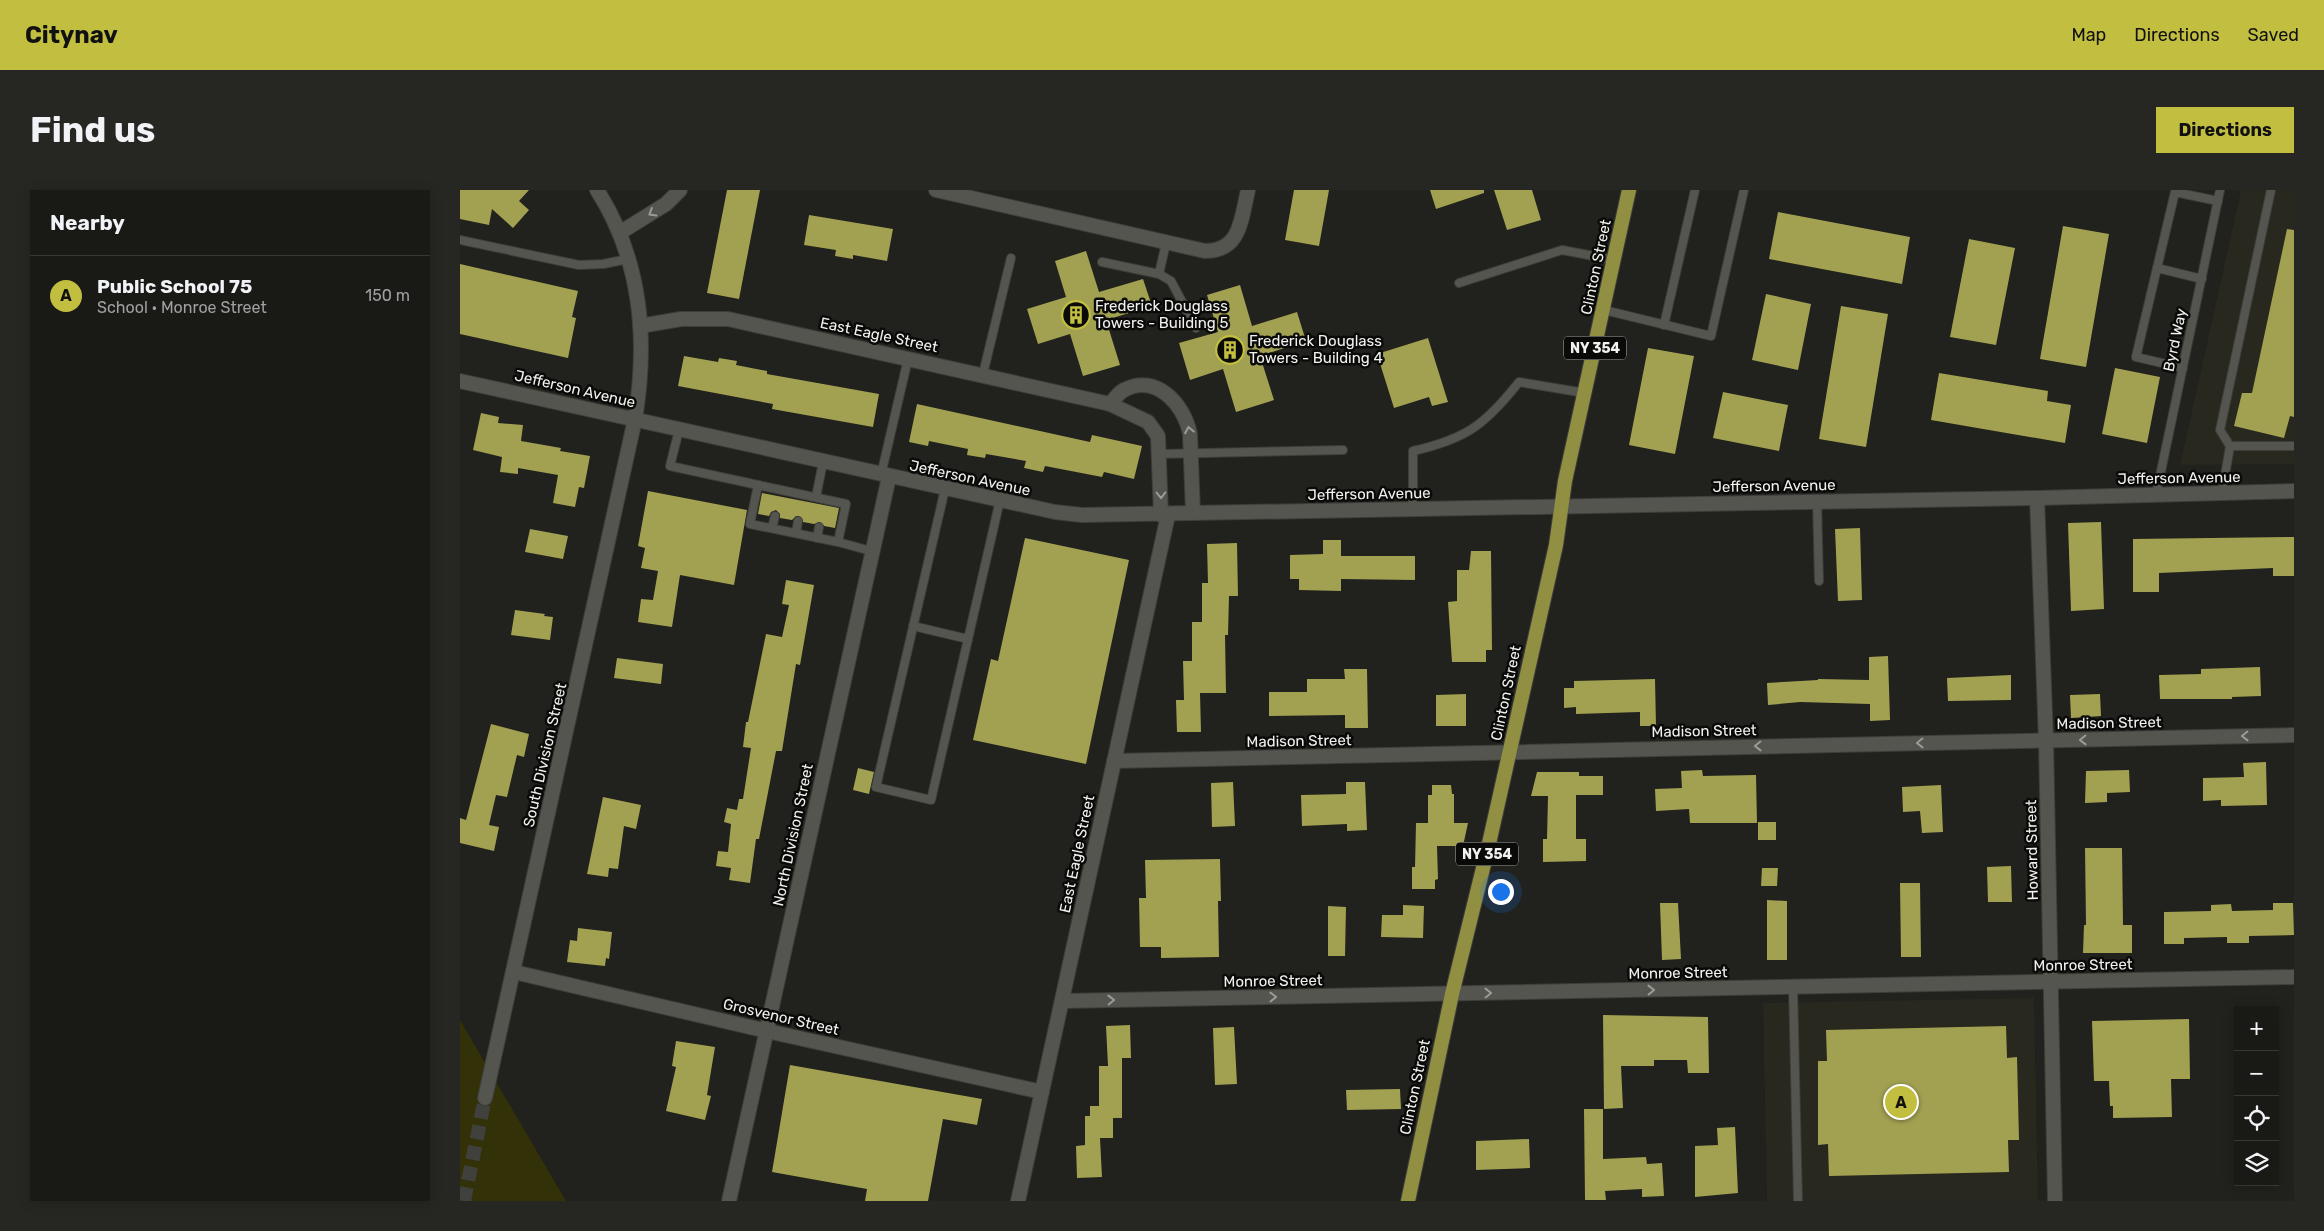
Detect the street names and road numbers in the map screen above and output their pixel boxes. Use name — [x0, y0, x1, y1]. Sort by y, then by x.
street label: Clinton Street — [1577, 218, 1615, 316]
street label: Byrd Way — [2160, 307, 2190, 373]
street label: East Eagle Street — [818, 314, 940, 356]
road number: NY 354 — [1564, 336, 1626, 360]
street label: Jefferson Avenue — [513, 366, 637, 412]
street label: Jefferson Avenue — [908, 456, 1032, 500]
street label: Jefferson Avenue — [2117, 468, 2241, 488]
street label: Jefferson Avenue — [1712, 476, 1836, 496]
street label: Jefferson Avenue — [1307, 484, 1431, 504]
street label: Clinton Street — [1487, 644, 1525, 742]
street label: South Division Street — [520, 681, 570, 829]
street label: Madison Street — [2056, 713, 2162, 733]
street label: Madison Street — [1651, 721, 1757, 741]
street label: Madison Street — [1246, 731, 1352, 751]
street label: North Division Street — [769, 762, 817, 908]
street label: East Eagle Street — [1056, 793, 1098, 915]
street label: Howard Street — [2022, 799, 2042, 901]
road number: NY 354 — [1456, 842, 1518, 866]
street label: Monroe Street — [2033, 955, 2133, 975]
street label: Monroe Street — [1628, 963, 1728, 983]
street label: Monroe Street — [1223, 971, 1323, 991]
street label: Grosvenor Street — [721, 995, 841, 1039]
street label: Clinton Street — [1396, 1038, 1434, 1136]

